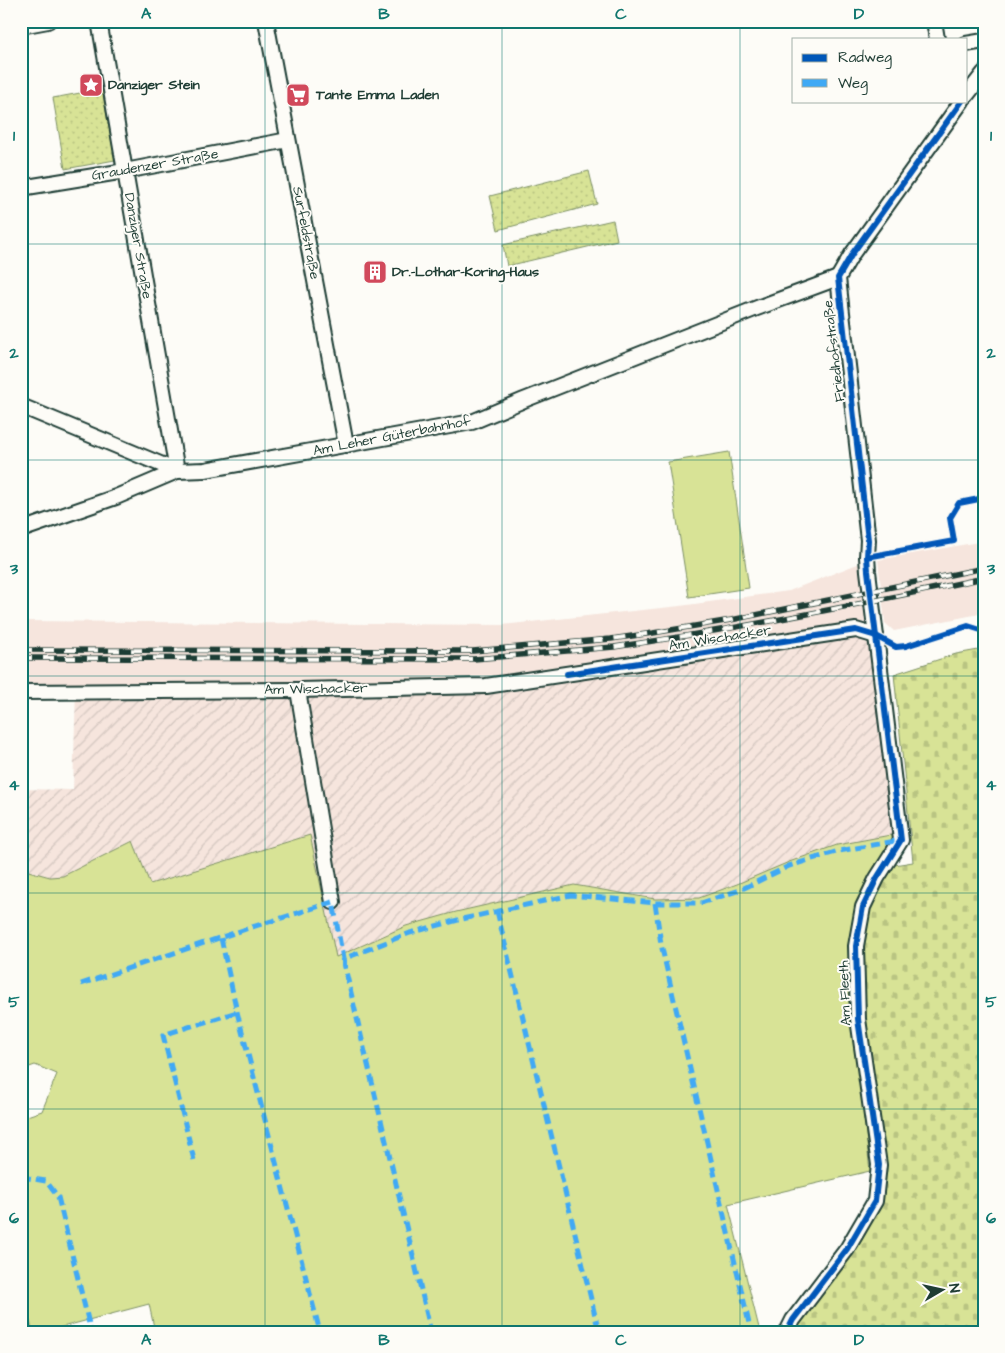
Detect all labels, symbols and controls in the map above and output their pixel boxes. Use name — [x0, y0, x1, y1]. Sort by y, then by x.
text: A — [141, 3, 152, 25]
text: B — [378, 3, 390, 25]
text: C — [615, 3, 627, 25]
text: D — [854, 3, 865, 25]
legend — [792, 38, 968, 102]
text: Radweg — [838, 47, 892, 69]
place icon: Danziger Stein — [78, 72, 104, 98]
text: Weg — [838, 73, 868, 95]
place label: Danziger Stein — [108, 75, 200, 96]
supermarket icon: Tante Emma Laden — [285, 82, 311, 108]
place label: Tante Emma Laden — [315, 85, 439, 105]
text: 1 — [13, 125, 16, 147]
text: 1 — [990, 125, 993, 147]
street label: Graudenzer Straße — [90, 144, 220, 186]
street label: Surfeldstraße — [287, 185, 325, 282]
street label: Danziger Straße — [119, 191, 157, 301]
building icon: Dr.-Lothar-Koring-Haus — [362, 259, 388, 285]
place label: Dr.-Lothar-Koring-Haus — [392, 262, 539, 283]
street label: Friedhofstraße — [818, 299, 850, 403]
text: 2 — [8, 342, 19, 364]
text: 2 — [985, 342, 996, 364]
street label: Am Leher Güterbahnhof — [311, 411, 473, 461]
text: 3 — [9, 558, 19, 580]
text: 3 — [986, 558, 996, 580]
street label: Am Wischacker — [667, 620, 773, 656]
street label: Am Wischacker — [264, 678, 368, 700]
text: 4 — [9, 774, 20, 796]
text: 4 — [986, 774, 997, 796]
street label: Am Fleeth — [834, 960, 856, 1026]
text: 5 — [8, 991, 20, 1013]
text: 5 — [985, 991, 997, 1013]
text: 6 — [9, 1207, 19, 1229]
text: 6 — [986, 1207, 996, 1229]
north arrow — [918, 1266, 968, 1316]
text: N — [943, 1282, 964, 1294]
text: A — [141, 1329, 152, 1351]
text: B — [378, 1329, 390, 1351]
text: C — [615, 1329, 627, 1351]
text: D — [854, 1329, 865, 1351]

